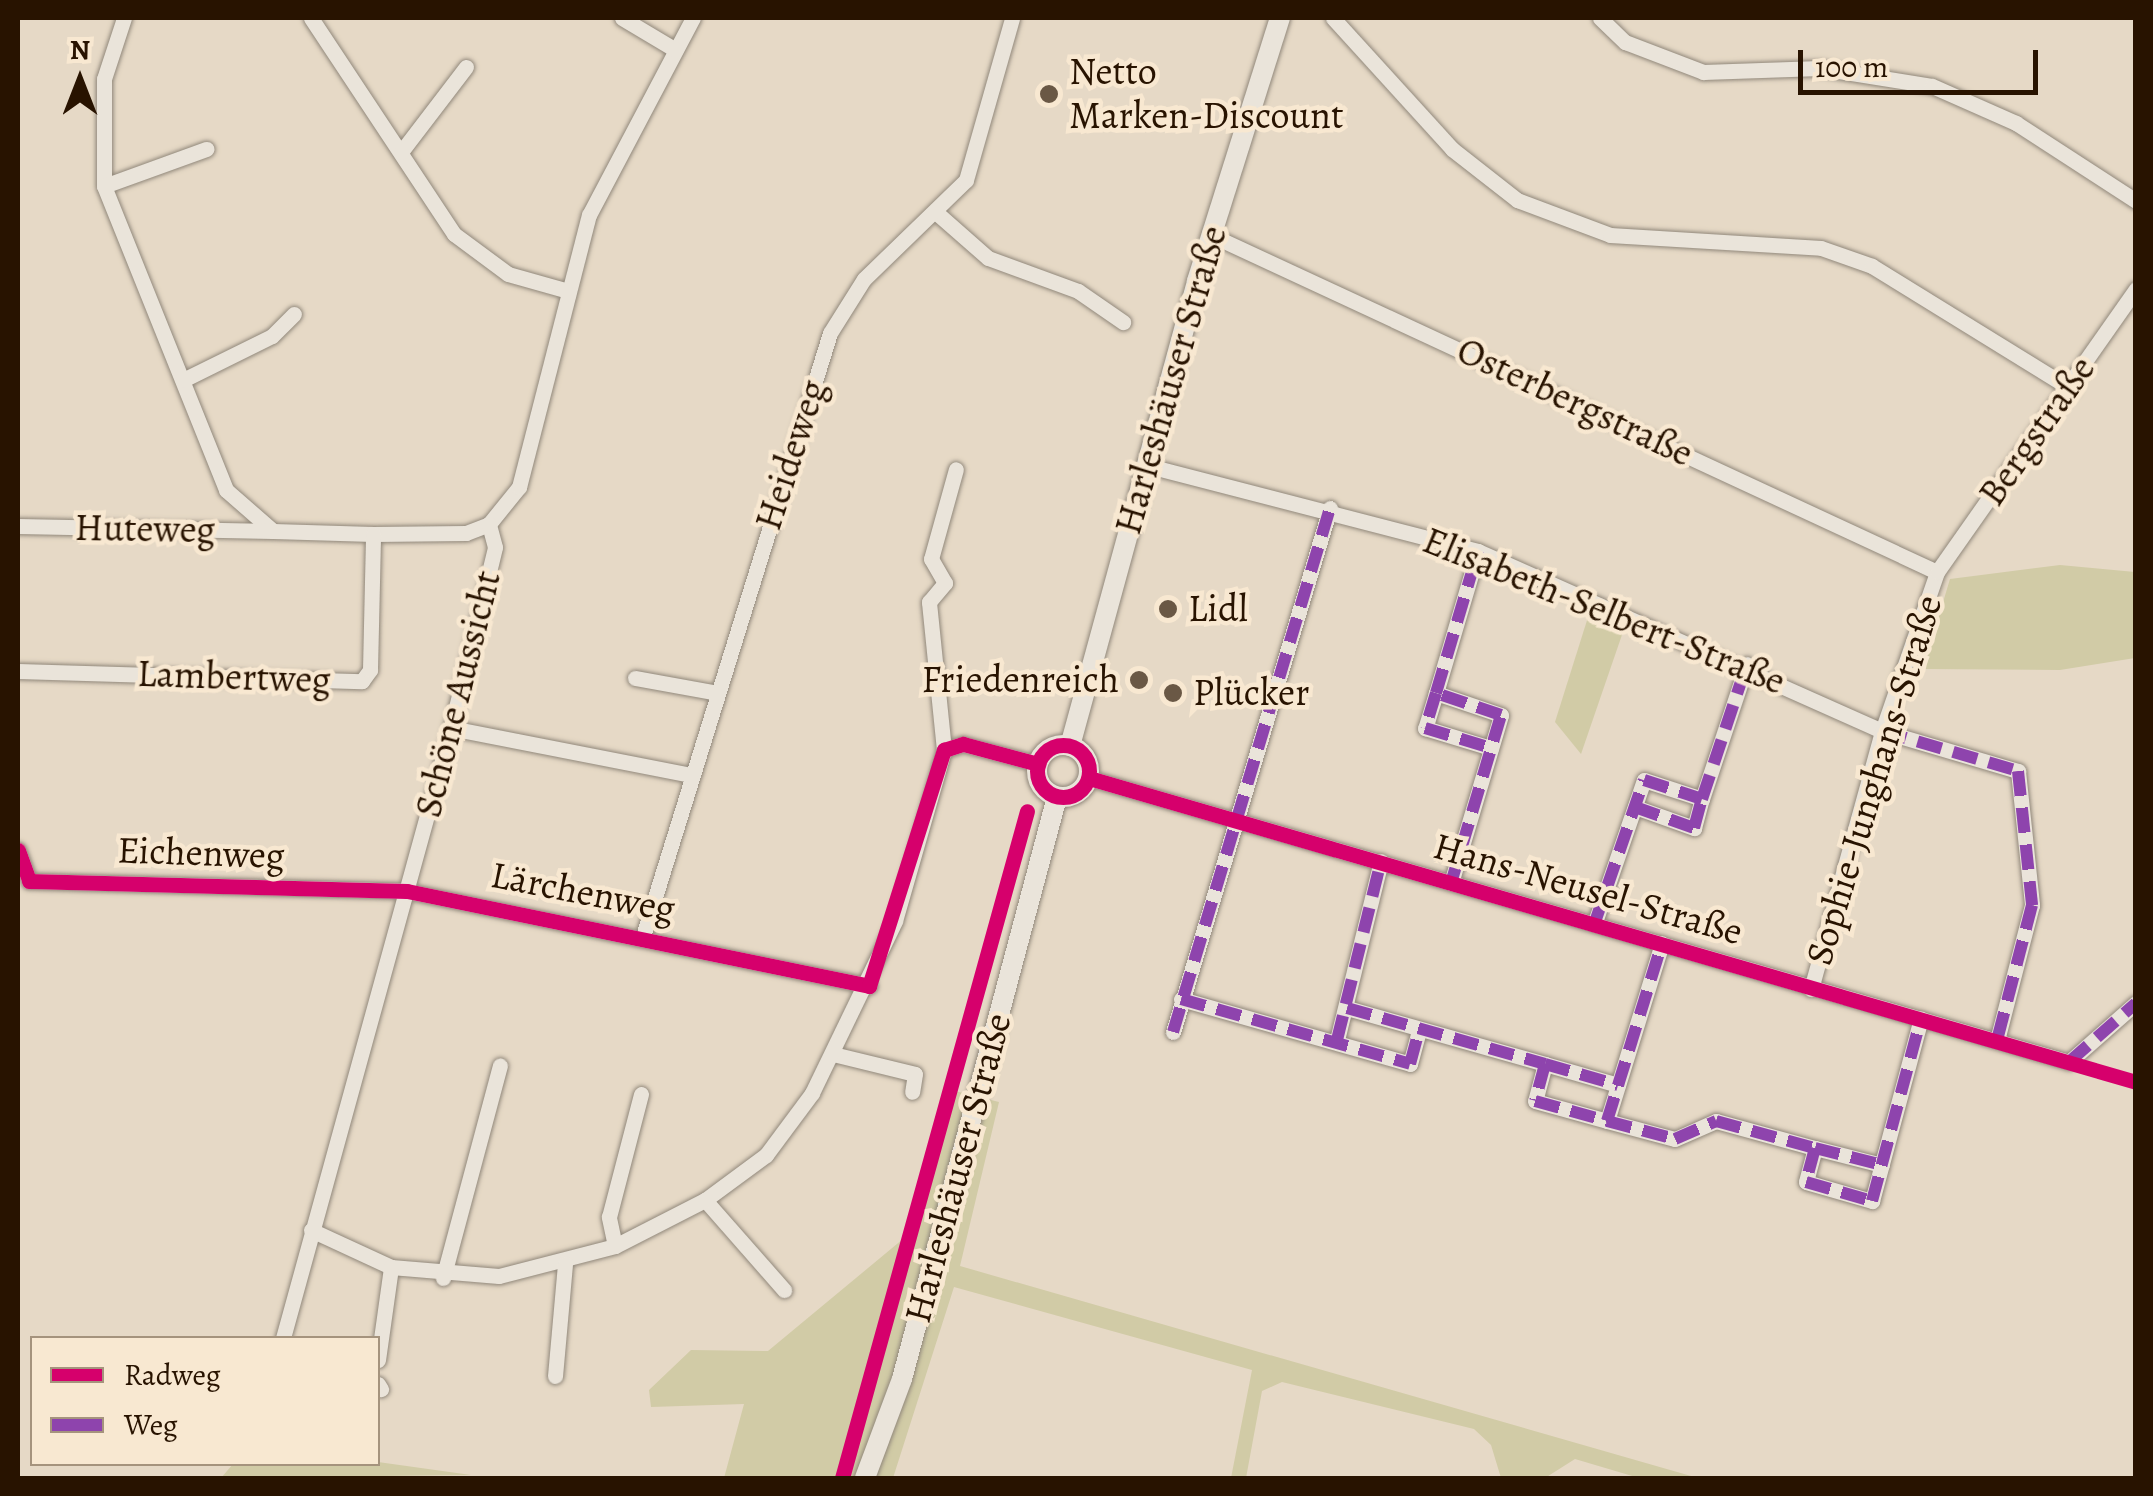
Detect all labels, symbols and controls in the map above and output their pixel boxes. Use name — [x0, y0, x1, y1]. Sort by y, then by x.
north arrow — [30, 30, 130, 130]
scale bar — [1803, 30, 2043, 92]
text: N — [70, 31, 90, 69]
text: 100 m — [1815, 47, 1888, 87]
place label: Netto Marken-Discount — [1069, 49, 1343, 138]
marker: Netto Marken-Discount — [1038, 83, 1060, 105]
street label: Harleshäuser Straße — [1105, 221, 1237, 539]
street label: Osterbergstraße — [1450, 327, 1700, 477]
street label: Bergstraße — [1969, 347, 2105, 515]
street label: Heideweg — [745, 374, 837, 536]
street label: Huteweg — [74, 505, 216, 553]
street label: Elisabeth-Selbert-Straße — [1416, 517, 1792, 705]
street label: Schöne Aussicht — [405, 566, 511, 822]
place label: Lidl — [1188, 586, 1248, 632]
street label: Sophie-Junghans-Straße — [1796, 590, 1952, 970]
marker: Lidl — [1157, 598, 1179, 620]
street label: Lambertweg — [136, 651, 332, 703]
place label: Friedenreich — [921, 657, 1119, 703]
marker: Friedenreich — [1128, 669, 1150, 691]
place label: Plücker — [1193, 670, 1310, 716]
marker: Plücker — [1162, 682, 1184, 704]
street label: Hans-Neusel-Straße — [1428, 823, 1748, 955]
street label: Eichenweg — [117, 827, 285, 879]
street label: Lärchenweg — [487, 852, 679, 932]
street label: Harleshäuser Straße — [895, 1008, 1021, 1328]
legend — [30, 1336, 380, 1466]
text: Radweg — [124, 1355, 221, 1395]
text: Weg — [124, 1405, 178, 1445]

